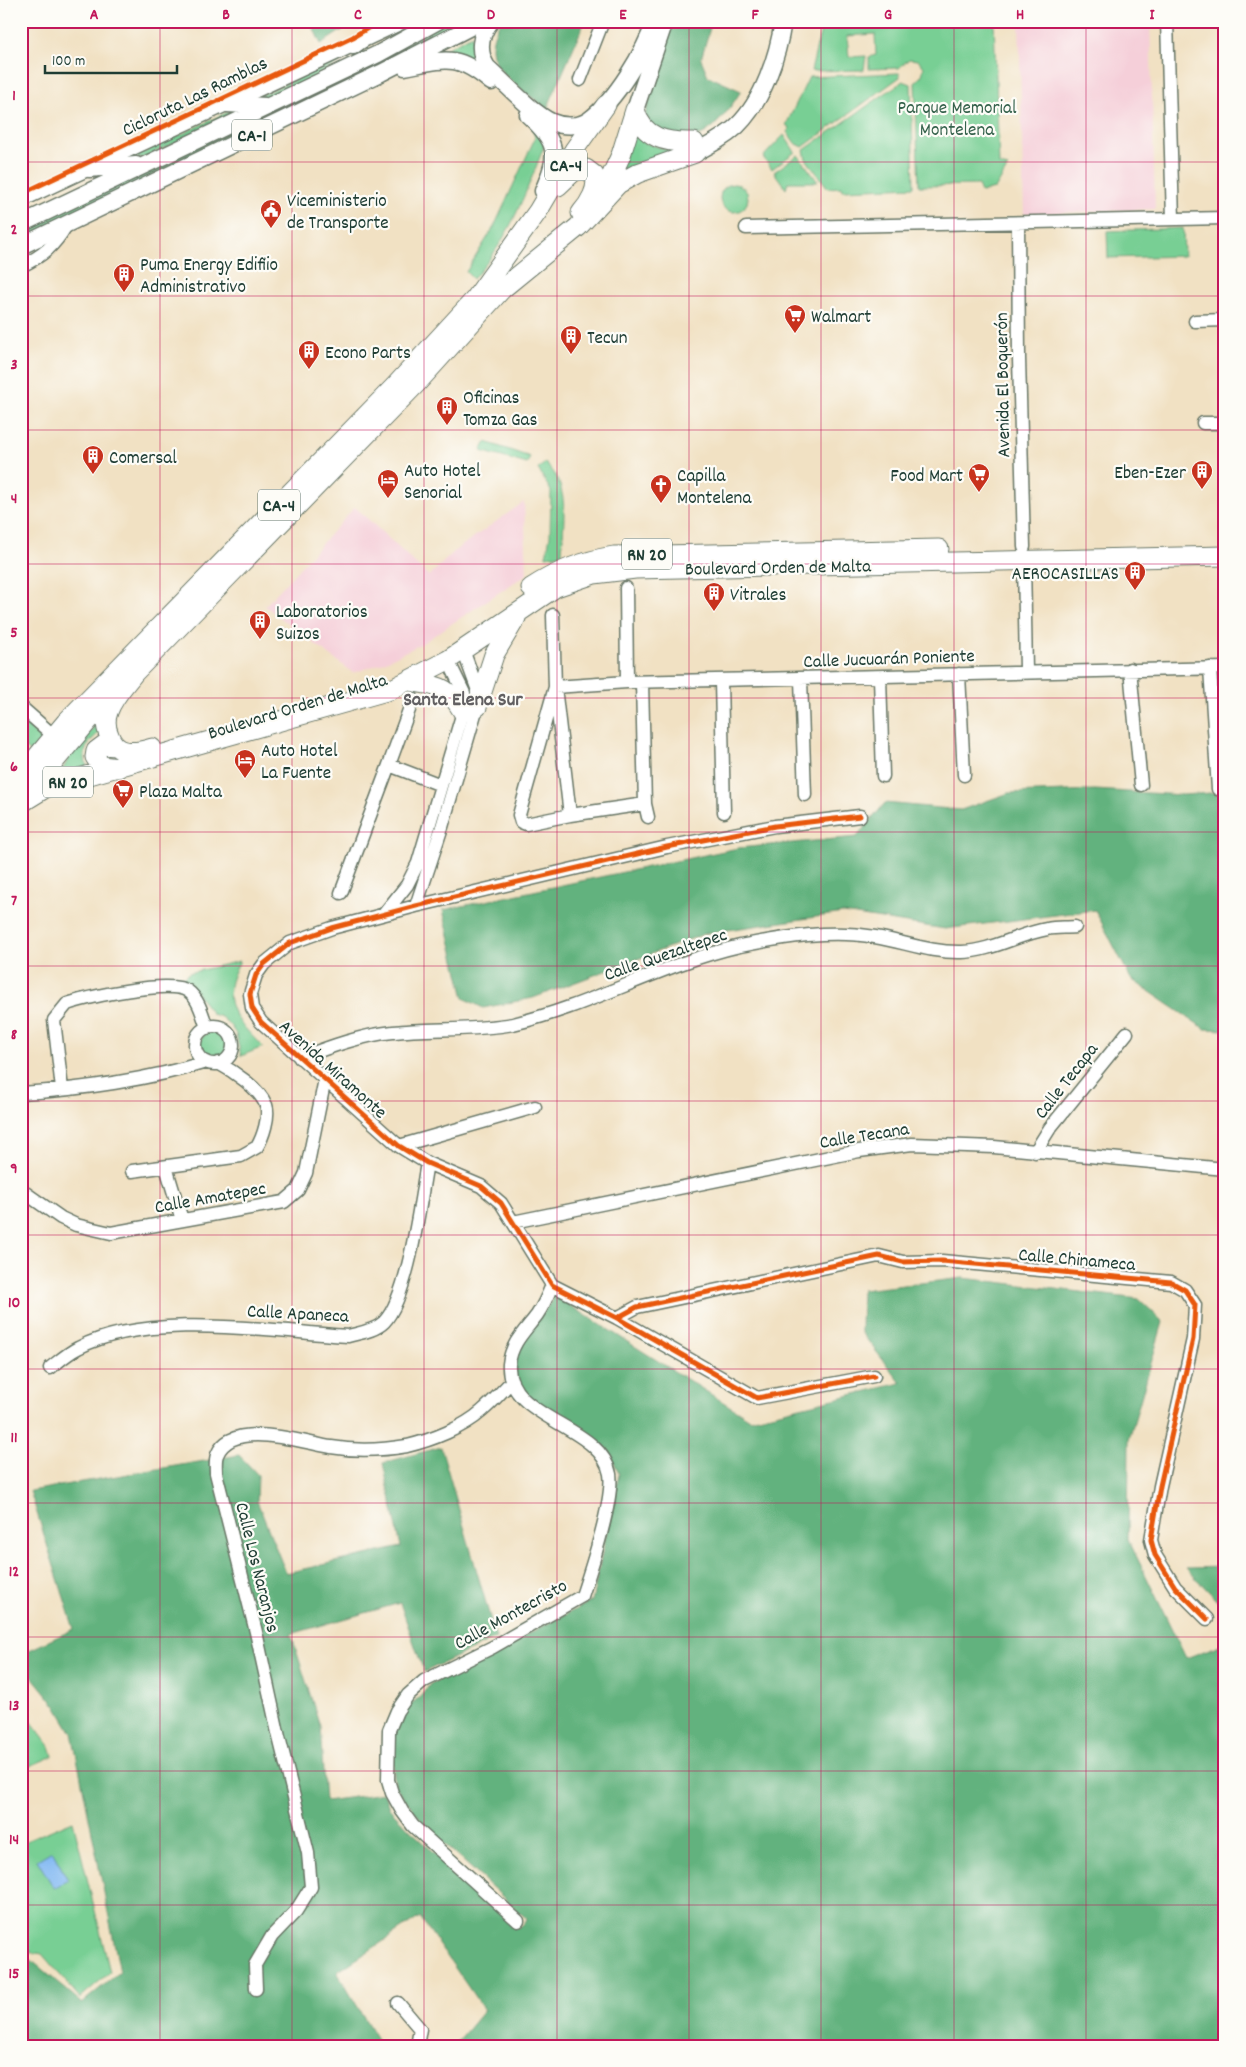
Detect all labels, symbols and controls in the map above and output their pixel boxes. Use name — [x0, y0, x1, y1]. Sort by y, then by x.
text: A — [90, 4, 99, 27]
text: B — [222, 4, 230, 27]
text: C — [354, 4, 362, 27]
text: D — [487, 4, 496, 27]
text: E — [619, 4, 627, 27]
text: F — [751, 4, 759, 27]
text: G — [884, 4, 892, 27]
text: H — [1016, 4, 1024, 27]
text: I — [1150, 4, 1156, 27]
scale bar — [45, 42, 178, 74]
text: 100 m — [52, 51, 85, 73]
street label: Cicloruta Las Ramblas — [118, 51, 273, 145]
text: 1 — [12, 85, 16, 108]
park label: Parque Memorial Montelena — [898, 96, 1017, 145]
road number: CA-1 — [232, 120, 272, 150]
road number: CA-4 — [545, 150, 587, 180]
place label: Viceministerio de Transporte — [287, 189, 389, 238]
public building icon: Viceministerio de Transporte — [259, 198, 283, 229]
text: 2 — [11, 219, 18, 242]
place label: Puma Energy Edifiio Administrativo — [140, 253, 278, 302]
building icon: Puma Energy Edifiio Administrativo — [112, 262, 136, 293]
supermarket icon: Walmart — [783, 303, 807, 334]
place label: Walmart — [811, 305, 871, 332]
street label: Avenida El Boquerón — [990, 312, 1019, 458]
building icon: Tecun — [559, 324, 583, 355]
place label: Tecun — [587, 326, 628, 353]
building icon: Econo Parts — [297, 339, 321, 370]
place label: Econo Parts — [325, 341, 411, 368]
text: 3 — [10, 354, 18, 377]
place label: Oficinas Tomza Gas — [463, 386, 537, 435]
building icon: Oficinas Tomza Gas — [435, 395, 459, 426]
building icon: Comersal — [81, 444, 105, 475]
place label: Comersal — [109, 446, 177, 473]
place label: Auto Hotel Senorial — [404, 459, 481, 508]
building icon: Eben-Ezer — [1190, 459, 1214, 490]
place label: Eben-Ezer — [1114, 461, 1186, 488]
supermarket icon: Food Mart — [967, 462, 991, 493]
place label: Capilla Montelena — [677, 464, 752, 513]
place label: Food Mart — [890, 464, 963, 491]
hotel icon: Auto Hotel Senorial — [376, 468, 400, 499]
church icon: Capilla Montelena — [649, 473, 673, 504]
text: 4 — [11, 488, 17, 511]
road number: CA-4 — [258, 490, 300, 520]
road number: RN 20 — [622, 538, 672, 570]
street label: Boulevard Orden de Malta — [685, 554, 872, 585]
building icon: AEROCASILLAS — [1123, 560, 1147, 591]
place label: AEROCASILLAS — [1012, 562, 1119, 589]
building icon: Vitrales — [702, 581, 726, 612]
place label: Vitrales — [730, 583, 786, 610]
place label: Laboratorios Suizos — [276, 600, 368, 649]
building icon: Laboratorios Suizos — [248, 609, 272, 640]
text: 5 — [10, 622, 18, 645]
street label: Calle Jucuarán Poniente — [803, 644, 975, 677]
street label: Boulevard Orden de Malta — [205, 668, 392, 748]
district label: Santa Elena Sur — [403, 687, 523, 715]
place label: Auto Hotel La Fuente — [261, 739, 338, 788]
hotel icon: Auto Hotel La Fuente — [233, 748, 257, 779]
text: 6 — [10, 756, 18, 779]
road number: RN 20 — [43, 766, 93, 798]
supermarket icon: Plaza Malta — [111, 778, 135, 809]
place label: Plaza Malta — [139, 780, 223, 807]
text: 7 — [11, 890, 17, 913]
street label: Calle Quezaltepec — [601, 923, 731, 990]
street label: Avenida Miramonte — [272, 1015, 392, 1127]
text: 8 — [11, 1024, 18, 1047]
street label: Calle Tecapa — [1029, 1037, 1107, 1126]
street label: Calle Tecana — [818, 1117, 912, 1158]
text: 9 — [10, 1158, 18, 1181]
street label: Calle Amatepec — [153, 1176, 268, 1223]
street label: Calle Chinameca — [1017, 1243, 1137, 1280]
text: 10 — [8, 1292, 20, 1315]
street label: Calle Apaneca — [246, 1299, 350, 1332]
text: 11 — [10, 1427, 18, 1450]
street label: Calle Los Naranjos — [226, 1500, 285, 1636]
text: 12 — [9, 1561, 19, 1584]
street label: Calle Montecristo — [450, 1574, 573, 1658]
text: 13 — [9, 1695, 19, 1718]
text: 14 — [9, 1829, 19, 1852]
text: 15 — [9, 1963, 19, 1986]

